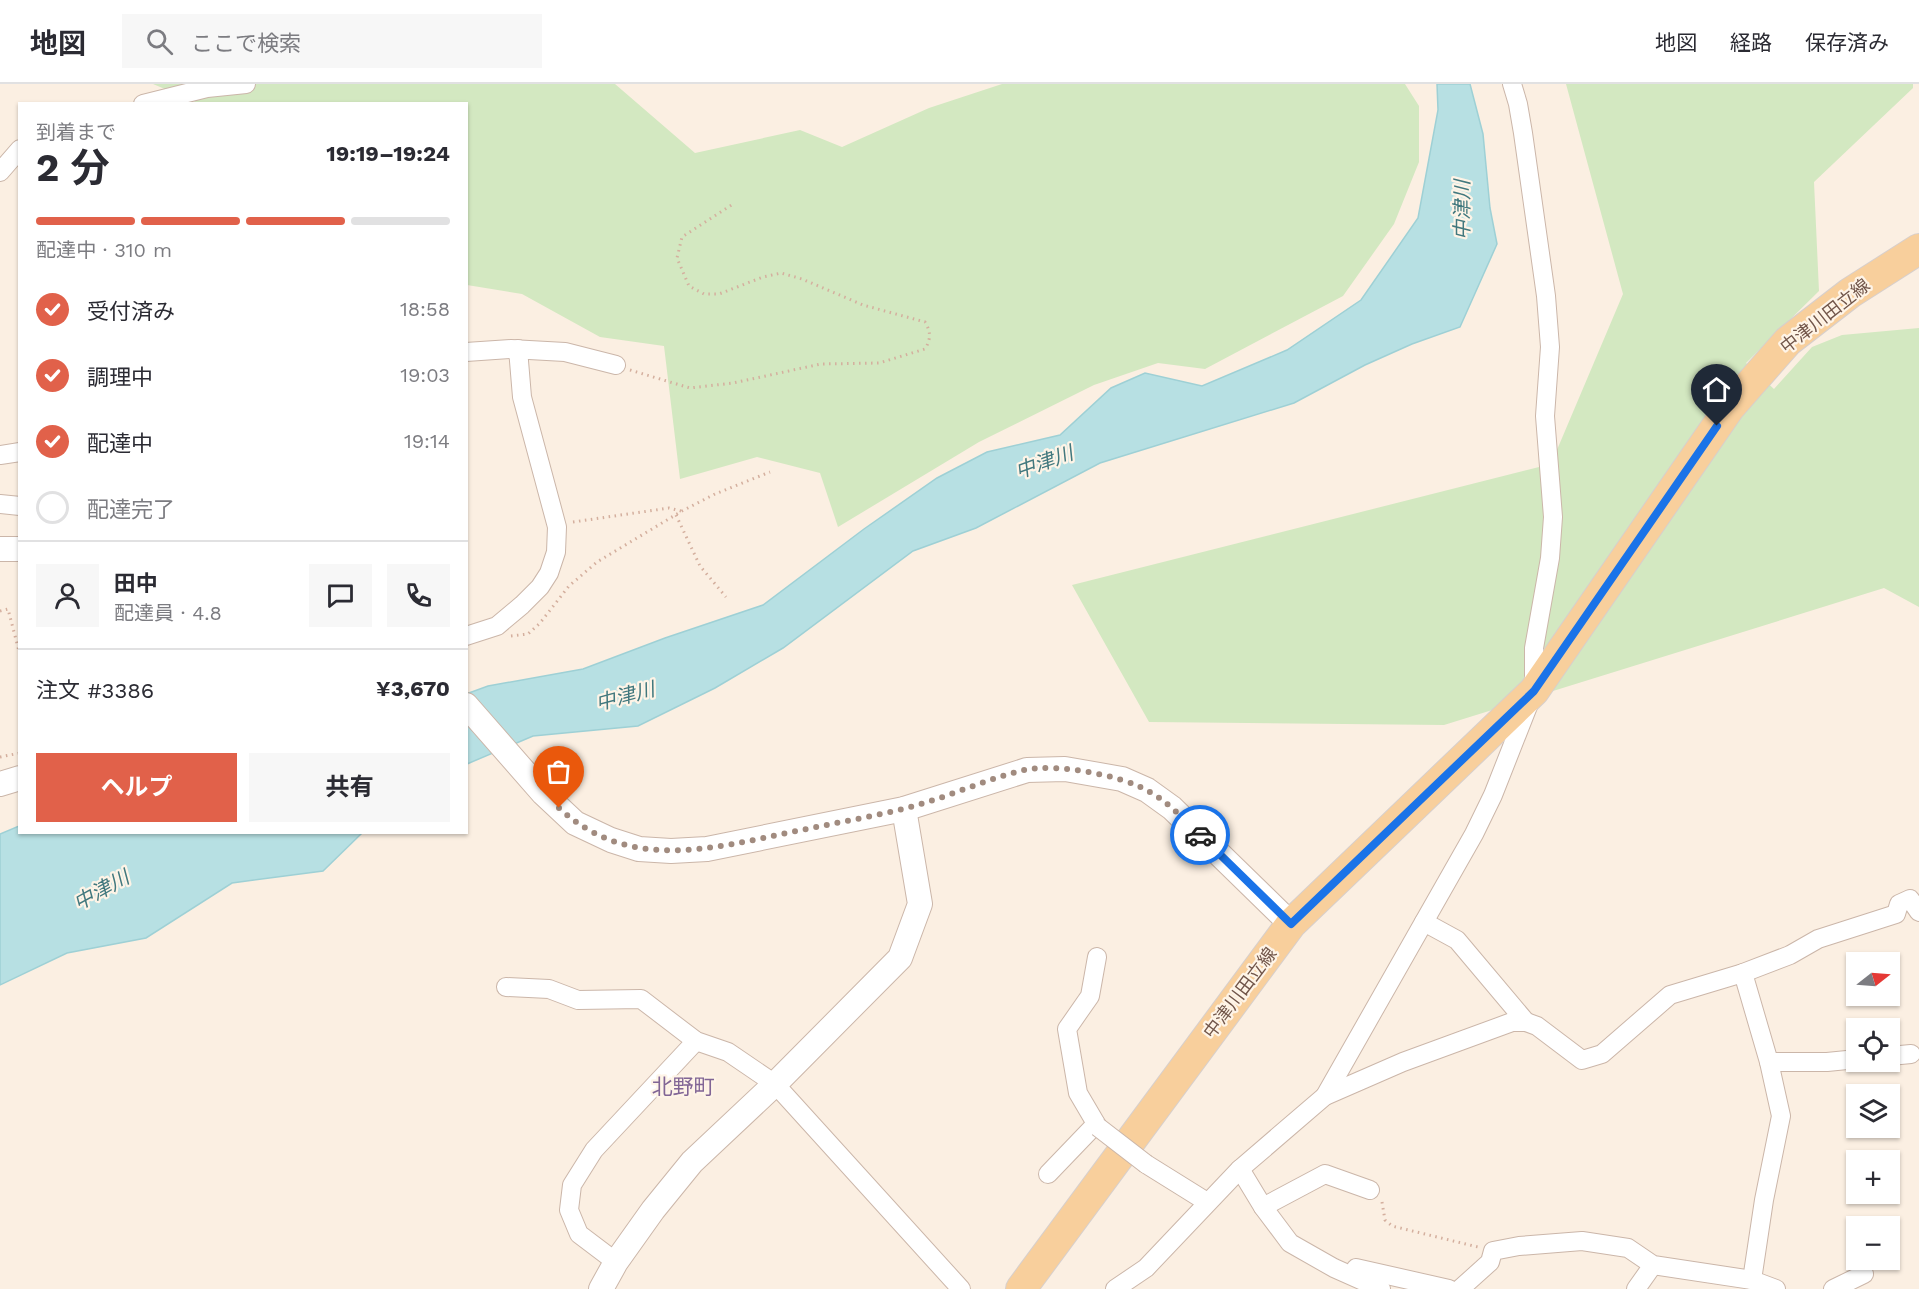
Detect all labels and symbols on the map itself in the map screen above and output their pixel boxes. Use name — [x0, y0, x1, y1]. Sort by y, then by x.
water label: 中津川 — [1450, 178, 1474, 240]
street label: 中津川田立線 — [1776, 274, 1874, 357]
pin — [1691, 364, 1742, 426]
water label: 中津川 — [1012, 440, 1078, 484]
water label: 中津川 — [593, 676, 659, 715]
pin — [533, 746, 584, 808]
courier — [1170, 805, 1230, 865]
water label: 中津川 — [69, 864, 135, 915]
street label: 中津川田立線 — [1199, 943, 1280, 1042]
north arrow — [1846, 952, 1900, 1006]
district label: 北野町 — [652, 1074, 715, 1099]

